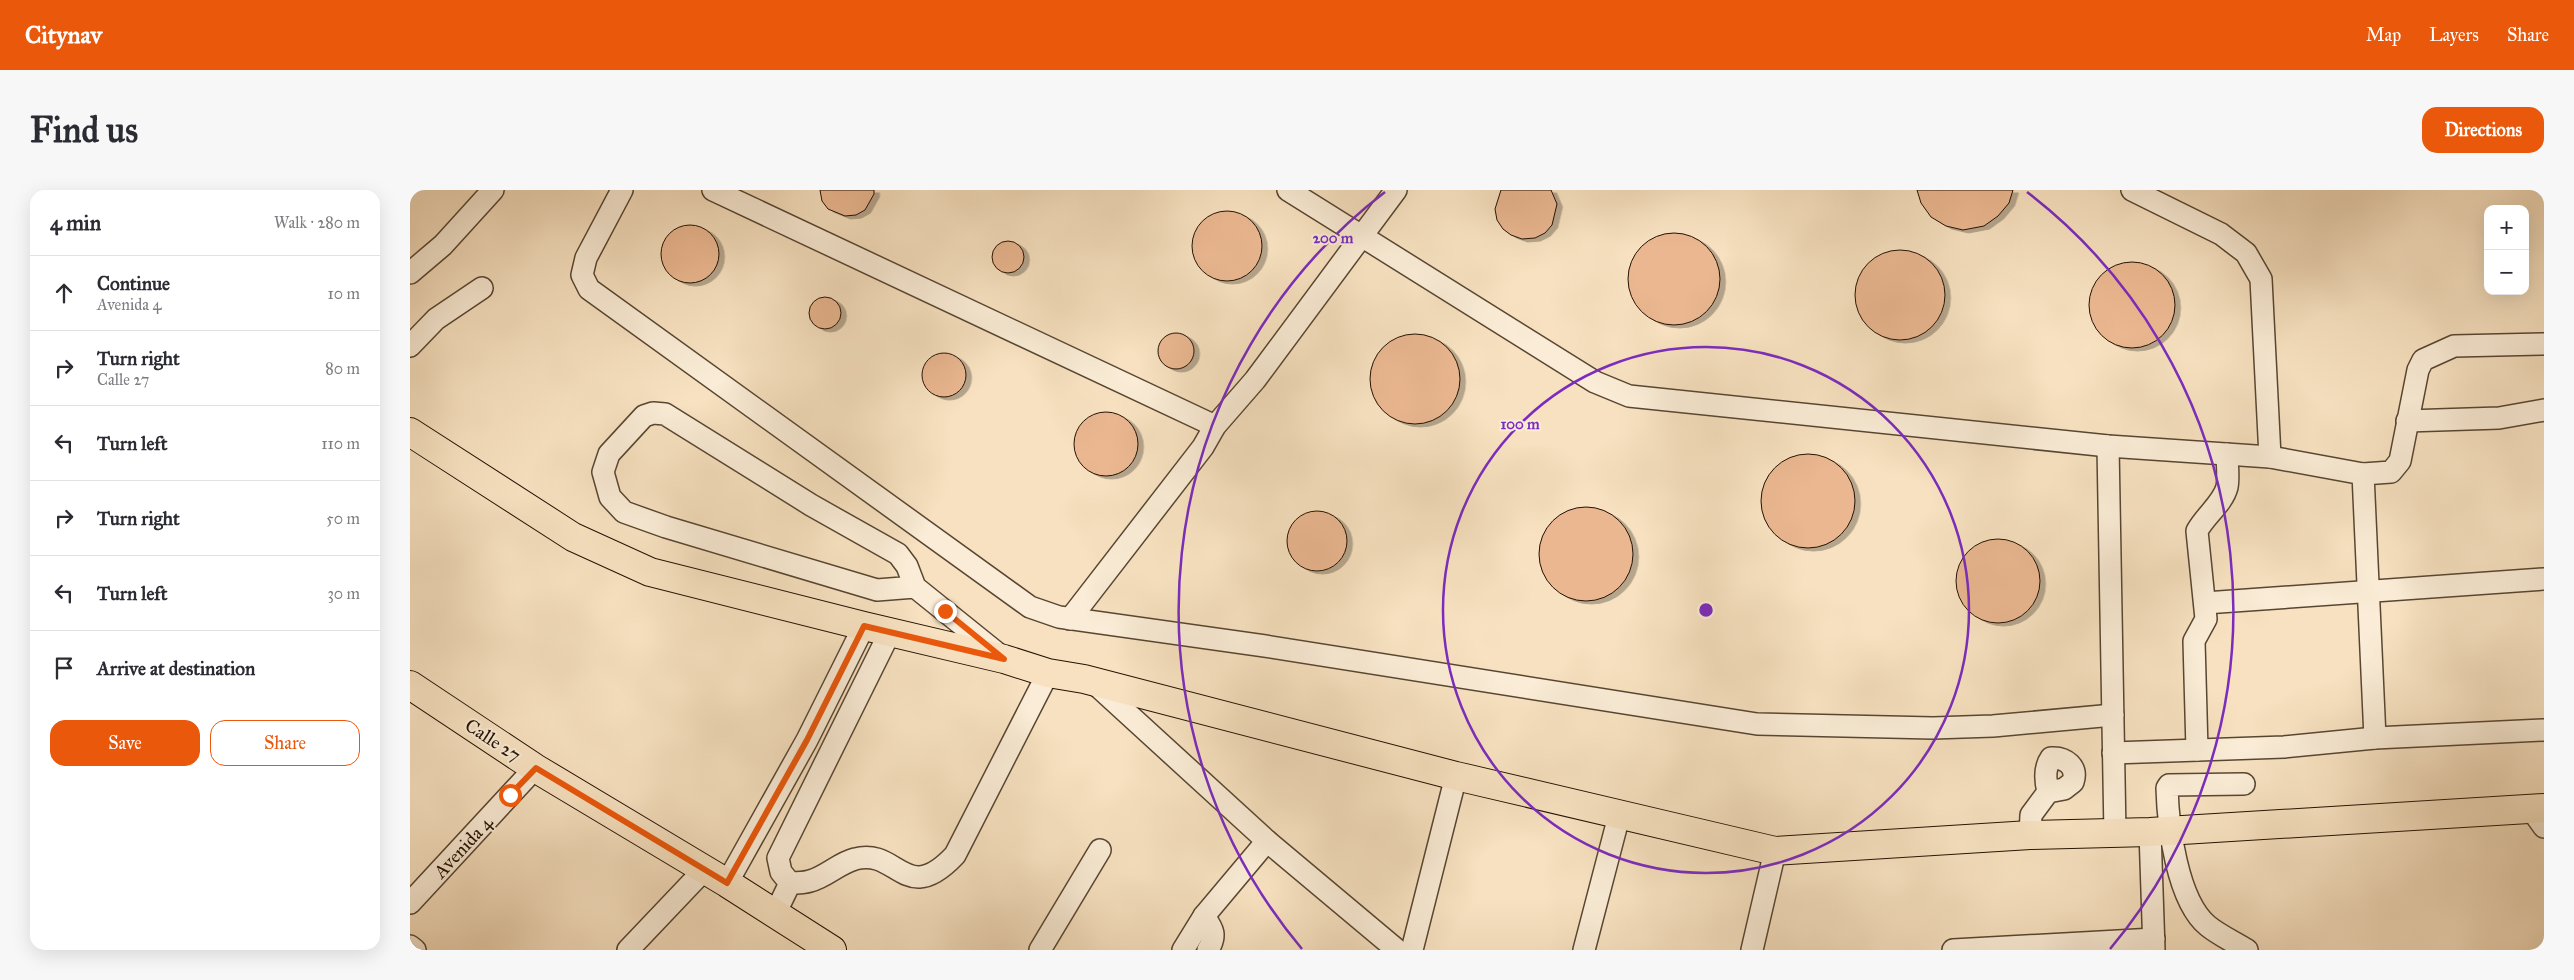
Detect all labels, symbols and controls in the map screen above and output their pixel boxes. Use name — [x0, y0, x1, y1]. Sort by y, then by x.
text: Citynav — [25, 20, 102, 50]
text: Map — [2366, 24, 2401, 46]
text: Layers — [2429, 24, 2479, 46]
text: Share — [2507, 24, 2549, 46]
button: Directions — [2422, 107, 2544, 153]
text: Find us — [30, 109, 138, 152]
map controls — [2484, 205, 2529, 295]
button: + — [2484, 205, 2529, 250]
text: 4 min — [50, 210, 101, 236]
text: Walk · 280 m — [274, 213, 360, 232]
text: 200 m — [1313, 229, 1354, 247]
button: − — [2484, 250, 2529, 295]
text: Continue — [97, 272, 170, 295]
icon: ahead — [50, 279, 78, 307]
text: 10 m — [328, 284, 360, 303]
text: Avenida 4 — [97, 295, 161, 314]
text: Turn right — [97, 347, 180, 370]
icon: right — [50, 354, 78, 382]
text: 80 m — [325, 359, 360, 378]
text: Calle 27 — [97, 370, 149, 389]
text: 100 m — [1500, 415, 1540, 433]
icon: left — [50, 429, 78, 457]
text: Turn left — [97, 432, 167, 455]
text: 110 m — [321, 434, 360, 453]
icon: right — [50, 504, 78, 532]
text: Turn right — [97, 507, 180, 530]
text: 50 m — [326, 509, 360, 528]
icon: left — [50, 579, 78, 607]
text: Turn left — [97, 582, 167, 605]
text: 30 m — [327, 584, 360, 603]
route end — [934, 600, 957, 623]
centre of rings — [1697, 601, 1715, 619]
icon: arrive — [50, 654, 78, 682]
text: Arrive at destination — [97, 657, 255, 680]
street label: Calle 27 — [461, 713, 525, 767]
button: Save — [50, 720, 200, 766]
button: Share — [210, 720, 360, 766]
route start — [499, 784, 522, 807]
street label: Avenida 4 — [428, 811, 498, 884]

